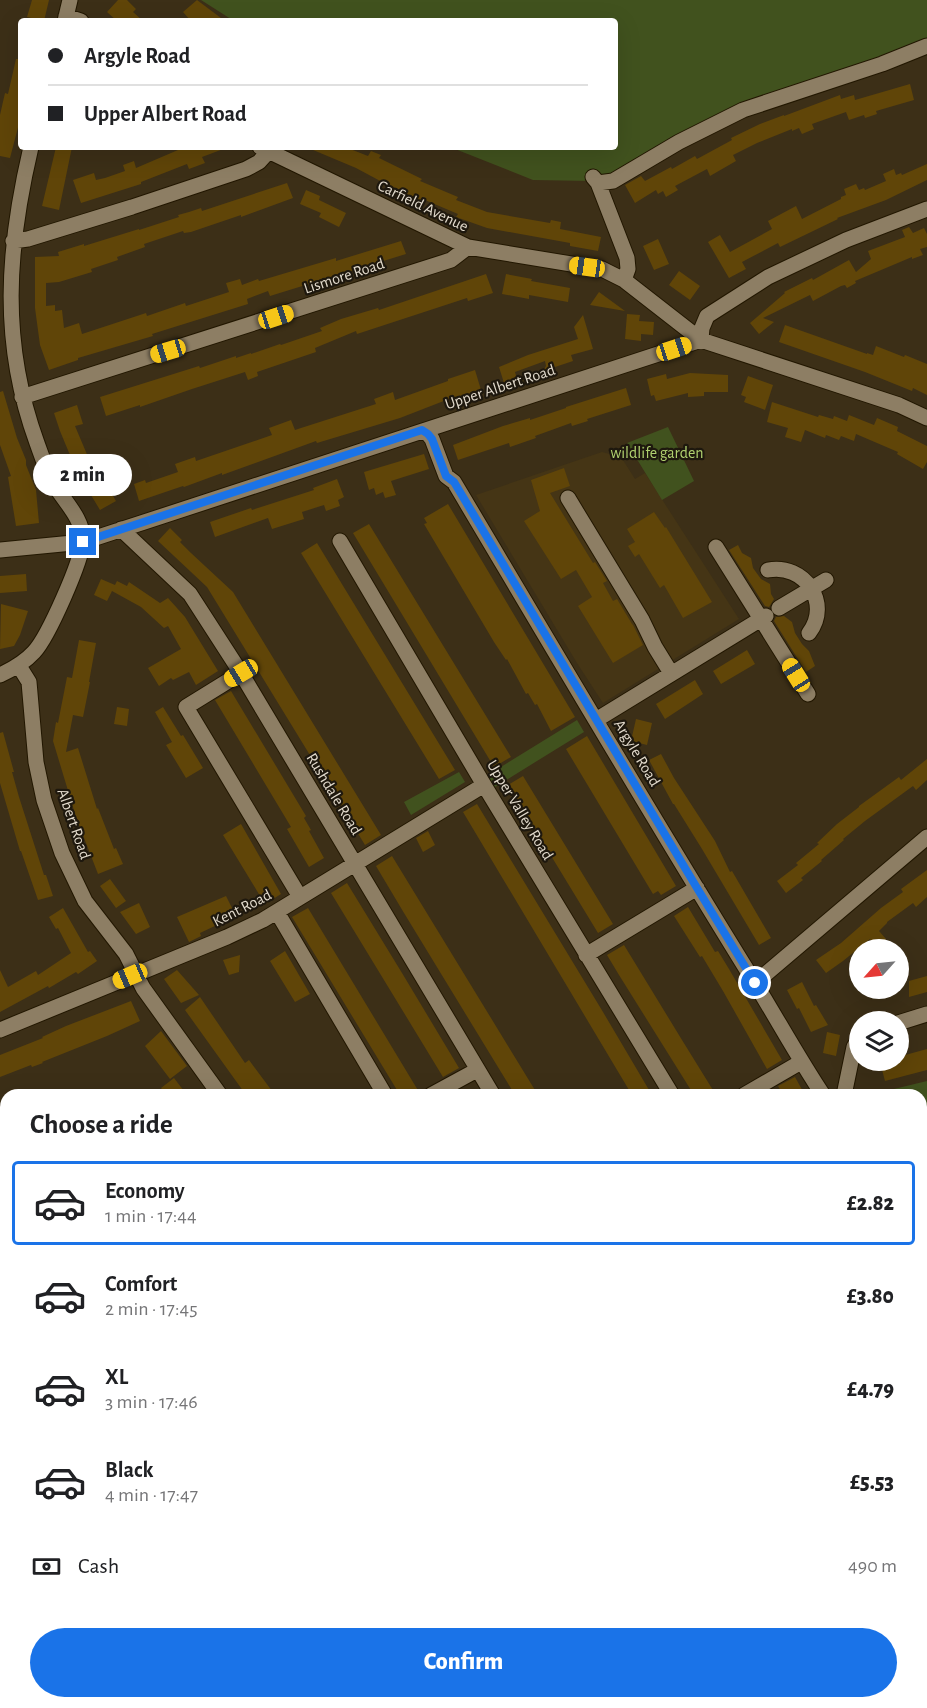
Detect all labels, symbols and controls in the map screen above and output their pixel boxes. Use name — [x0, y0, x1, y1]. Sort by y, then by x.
text: Argyle Road — [84, 45, 190, 67]
text: Upper Albert Road — [84, 103, 247, 125]
street label: Carfield Avenue — [375, 177, 471, 235]
street label: Lismore Road — [302, 255, 386, 297]
car — [568, 256, 606, 278]
car — [256, 303, 296, 331]
car — [654, 335, 694, 363]
car — [148, 337, 188, 365]
street label: Upper Albert Road — [443, 362, 557, 412]
park label: wildlife garden — [610, 445, 704, 461]
callout: 2 min — [34, 455, 132, 497]
text: 2 min — [60, 465, 105, 485]
route end — [69, 528, 96, 555]
car — [779, 655, 813, 695]
car — [221, 656, 261, 690]
street label: Argyle Road — [610, 717, 663, 790]
street label: Rushdale Road — [303, 750, 365, 838]
street label: Upper Valley Road — [483, 757, 556, 863]
street label: Albert Road — [54, 787, 94, 861]
street label: Kent Road — [210, 886, 274, 930]
north arrow — [849, 939, 909, 999]
map controls — [849, 939, 909, 1071]
car — [110, 961, 150, 991]
route start — [741, 969, 768, 996]
button: layers — [849, 1011, 909, 1071]
text: Choose a ride — [30, 1111, 173, 1138]
icon: car — [33, 1176, 87, 1230]
text: Economy — [105, 1180, 185, 1202]
text: £2.82 — [847, 1192, 894, 1214]
text: 1 min · 17:44 — [105, 1206, 197, 1226]
icon: car — [33, 1269, 87, 1323]
text: Comfort — [105, 1273, 177, 1295]
text: £3.80 — [847, 1285, 894, 1307]
text: 2 min · 17:45 — [105, 1299, 198, 1319]
icon: car — [33, 1362, 87, 1416]
text: XL — [105, 1366, 128, 1388]
text: £4.79 — [847, 1378, 894, 1400]
text: 3 min · 17:46 — [105, 1392, 198, 1412]
icon: car — [33, 1455, 87, 1509]
text: Black — [105, 1459, 153, 1481]
text: £5.53 — [850, 1471, 894, 1493]
text: 4 min · 17:47 — [105, 1485, 198, 1505]
icon: cash — [30, 1550, 63, 1583]
text: Cash — [78, 1555, 119, 1577]
text: 490 m — [848, 1556, 897, 1576]
button: Confirm — [30, 1628, 897, 1697]

